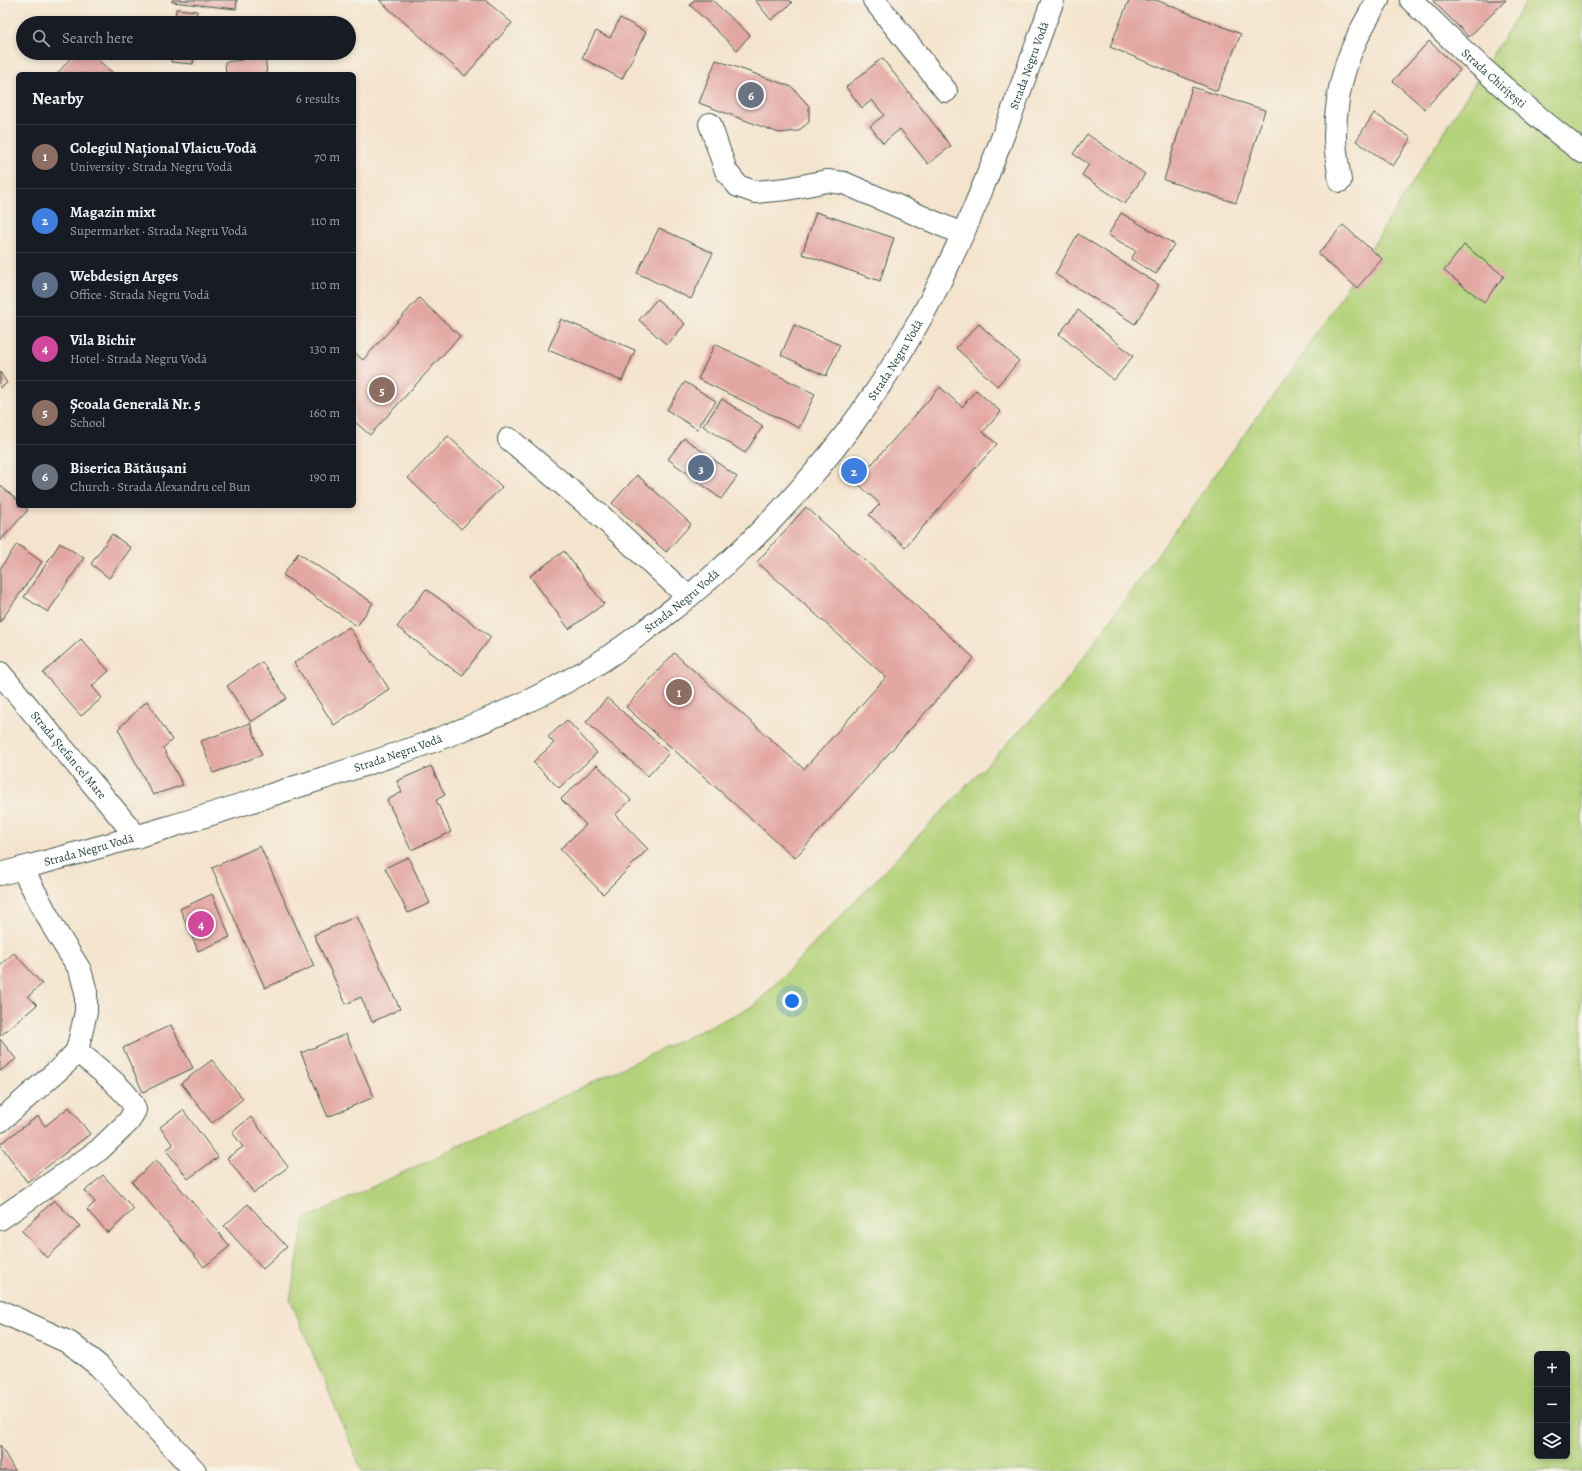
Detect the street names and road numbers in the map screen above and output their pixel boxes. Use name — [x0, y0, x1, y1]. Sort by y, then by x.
street label: Strada Negru Vodă — [1006, 19, 1053, 112]
street label: Strada Chirițești — [1458, 45, 1530, 111]
street label: Strada Negru Vodă — [864, 316, 927, 404]
street label: Strada Negru Vodă — [641, 566, 723, 636]
street label: Strada Ștefan cel Mare — [27, 708, 110, 803]
street label: Strada Negru Vodă — [352, 730, 445, 776]
street label: Strada Negru Vodă — [42, 830, 136, 870]

